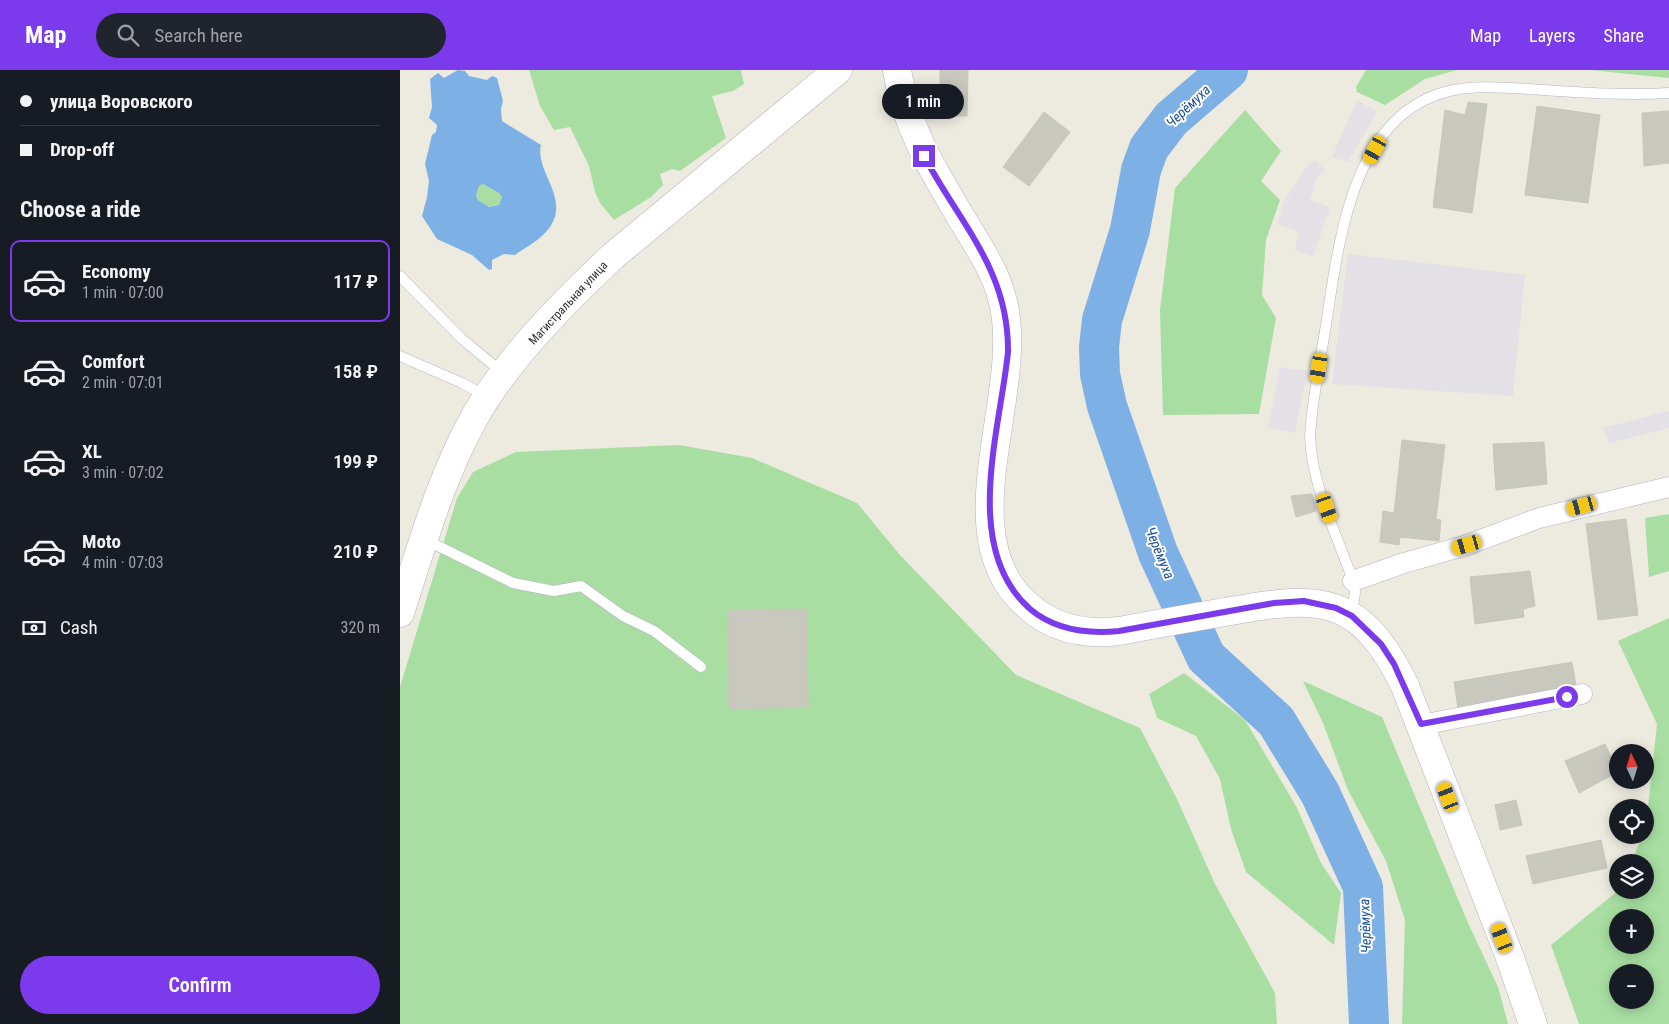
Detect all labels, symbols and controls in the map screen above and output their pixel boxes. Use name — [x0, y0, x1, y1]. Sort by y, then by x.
search box — [96, 13, 446, 58]
text: Map — [25, 21, 66, 49]
icon: search — [114, 21, 142, 49]
text: Search here — [154, 24, 243, 47]
text: Map — [1470, 25, 1501, 46]
text: Layers — [1529, 25, 1576, 46]
text: Share — [1604, 25, 1644, 46]
water label: Черёмуха — [1163, 82, 1213, 130]
callout: 1 min — [883, 83, 965, 118]
text: улица Воровского — [50, 90, 193, 113]
text: 1 min — [905, 92, 941, 111]
car — [1361, 133, 1388, 167]
text: Drop-off — [50, 138, 114, 161]
route end — [913, 145, 935, 167]
text: Choose a ride — [20, 197, 141, 222]
street label: Магистральная улица — [526, 258, 610, 348]
icon: car — [22, 259, 67, 304]
text: Economy — [82, 260, 151, 283]
text: 117 ₽ — [333, 270, 378, 293]
text: 1 min · 07:00 — [82, 283, 164, 302]
icon: car — [22, 349, 67, 394]
text: Comfort — [82, 350, 145, 373]
car — [1309, 352, 1328, 384]
text: 158 ₽ — [333, 360, 378, 383]
text: 2 min · 07:01 — [82, 373, 164, 392]
icon: car — [22, 439, 67, 484]
text: XL — [82, 440, 102, 463]
text: 199 ₽ — [333, 450, 378, 473]
text: 3 min · 07:02 — [82, 463, 164, 482]
car — [1315, 491, 1338, 525]
car — [1565, 495, 1598, 517]
water label: Черёмуха — [1142, 525, 1178, 581]
icon: car — [22, 529, 67, 574]
text: Moto — [82, 530, 121, 553]
car — [1450, 534, 1483, 556]
text: 210 ₽ — [333, 540, 378, 563]
text: 4 min · 07:03 — [82, 553, 164, 572]
icon: cash — [20, 614, 48, 642]
text: Cash — [60, 616, 98, 639]
text: 320 m — [341, 618, 380, 637]
route start — [1556, 686, 1578, 708]
north arrow — [1609, 744, 1654, 789]
map controls — [1609, 744, 1654, 1009]
car — [1435, 780, 1460, 814]
button: locate — [1609, 799, 1654, 844]
button: layers — [1609, 854, 1654, 899]
water label: Черёмуха — [1356, 898, 1374, 954]
button: + — [1609, 909, 1654, 954]
car — [1489, 921, 1514, 955]
button: Confirm — [20, 956, 380, 1014]
button: − — [1609, 964, 1654, 1009]

